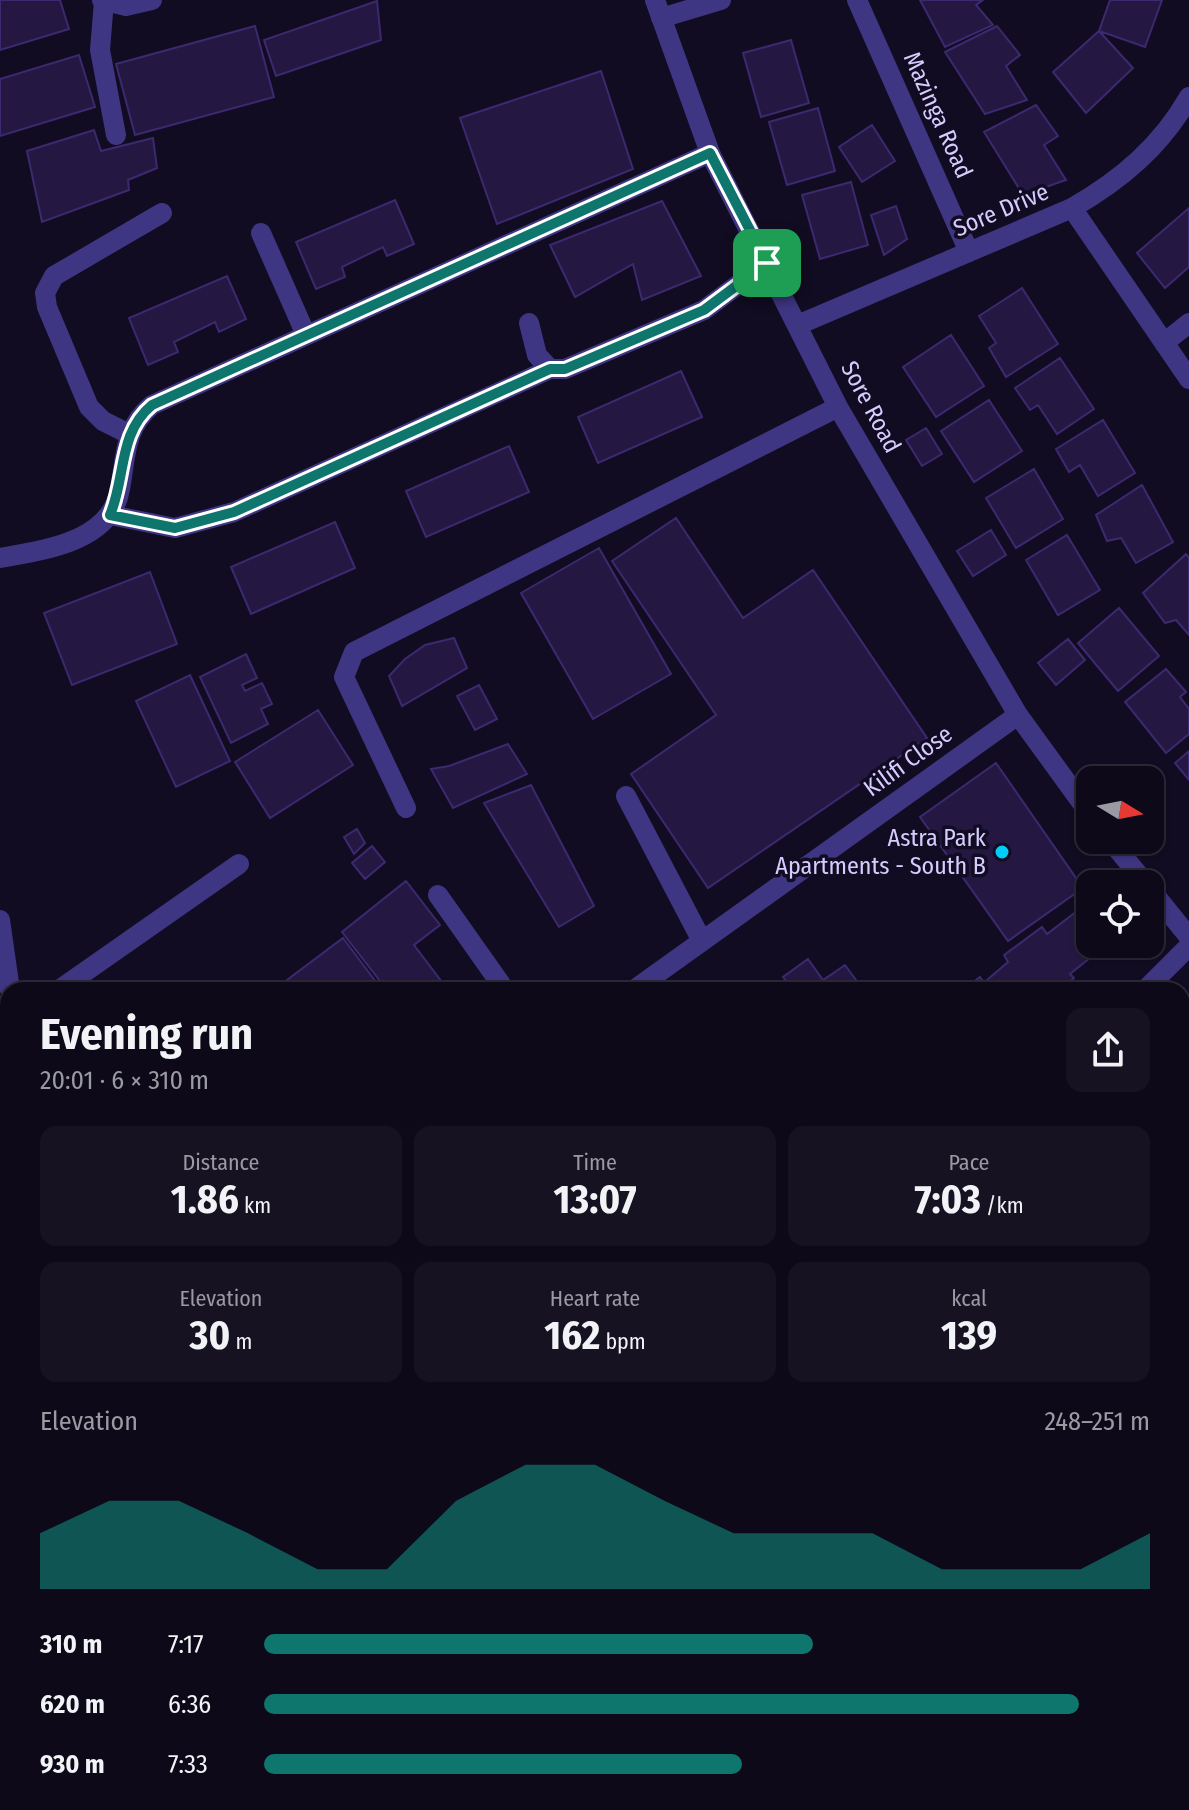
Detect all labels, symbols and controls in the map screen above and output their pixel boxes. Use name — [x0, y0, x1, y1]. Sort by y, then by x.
street label: Mazinga Road — [898, 48, 978, 182]
street label: Sore Drive — [949, 177, 1053, 243]
pin — [733, 229, 801, 297]
icon: arrive — [745, 241, 789, 285]
street label: Sore Road — [835, 357, 907, 457]
street label: Kilifi Close — [858, 720, 958, 802]
north arrow — [1076, 766, 1164, 854]
map controls — [1076, 766, 1164, 958]
place label: Astra Park Apartments - South B — [775, 824, 987, 880]
marker: Astra Park Apartments - South B — [993, 843, 1011, 861]
button: locate — [1076, 870, 1164, 958]
text: Evening run — [40, 1008, 253, 1061]
button: share — [1066, 1008, 1150, 1092]
text: 20:01 · 6 × 310 m — [40, 1065, 209, 1096]
text: Distance — [182, 1149, 260, 1176]
text: Time — [573, 1149, 617, 1176]
text: Pace — [948, 1149, 990, 1176]
text: 1.86 — [171, 1176, 239, 1224]
text: 13:07 — [553, 1176, 637, 1224]
text: 7:03 — [914, 1176, 981, 1224]
text: km — [239, 1192, 271, 1219]
text: /km — [981, 1192, 1024, 1219]
text: Elevation — [180, 1285, 262, 1312]
text: Heart rate — [550, 1285, 640, 1312]
text: kcal — [951, 1285, 987, 1312]
text: 30 — [190, 1312, 230, 1360]
text: 162 — [544, 1312, 600, 1360]
text: 139 — [941, 1312, 997, 1360]
text: m — [230, 1328, 252, 1355]
text: bpm — [600, 1328, 646, 1355]
text: Elevation — [40, 1406, 138, 1437]
text: 248–251 m — [1044, 1406, 1150, 1437]
text: 310 m — [40, 1629, 102, 1660]
text: 7:17 — [168, 1629, 204, 1660]
text: 620 m — [40, 1689, 105, 1720]
text: 6:36 — [168, 1689, 211, 1720]
text: 930 m — [40, 1749, 105, 1780]
text: 7:33 — [168, 1749, 208, 1780]

